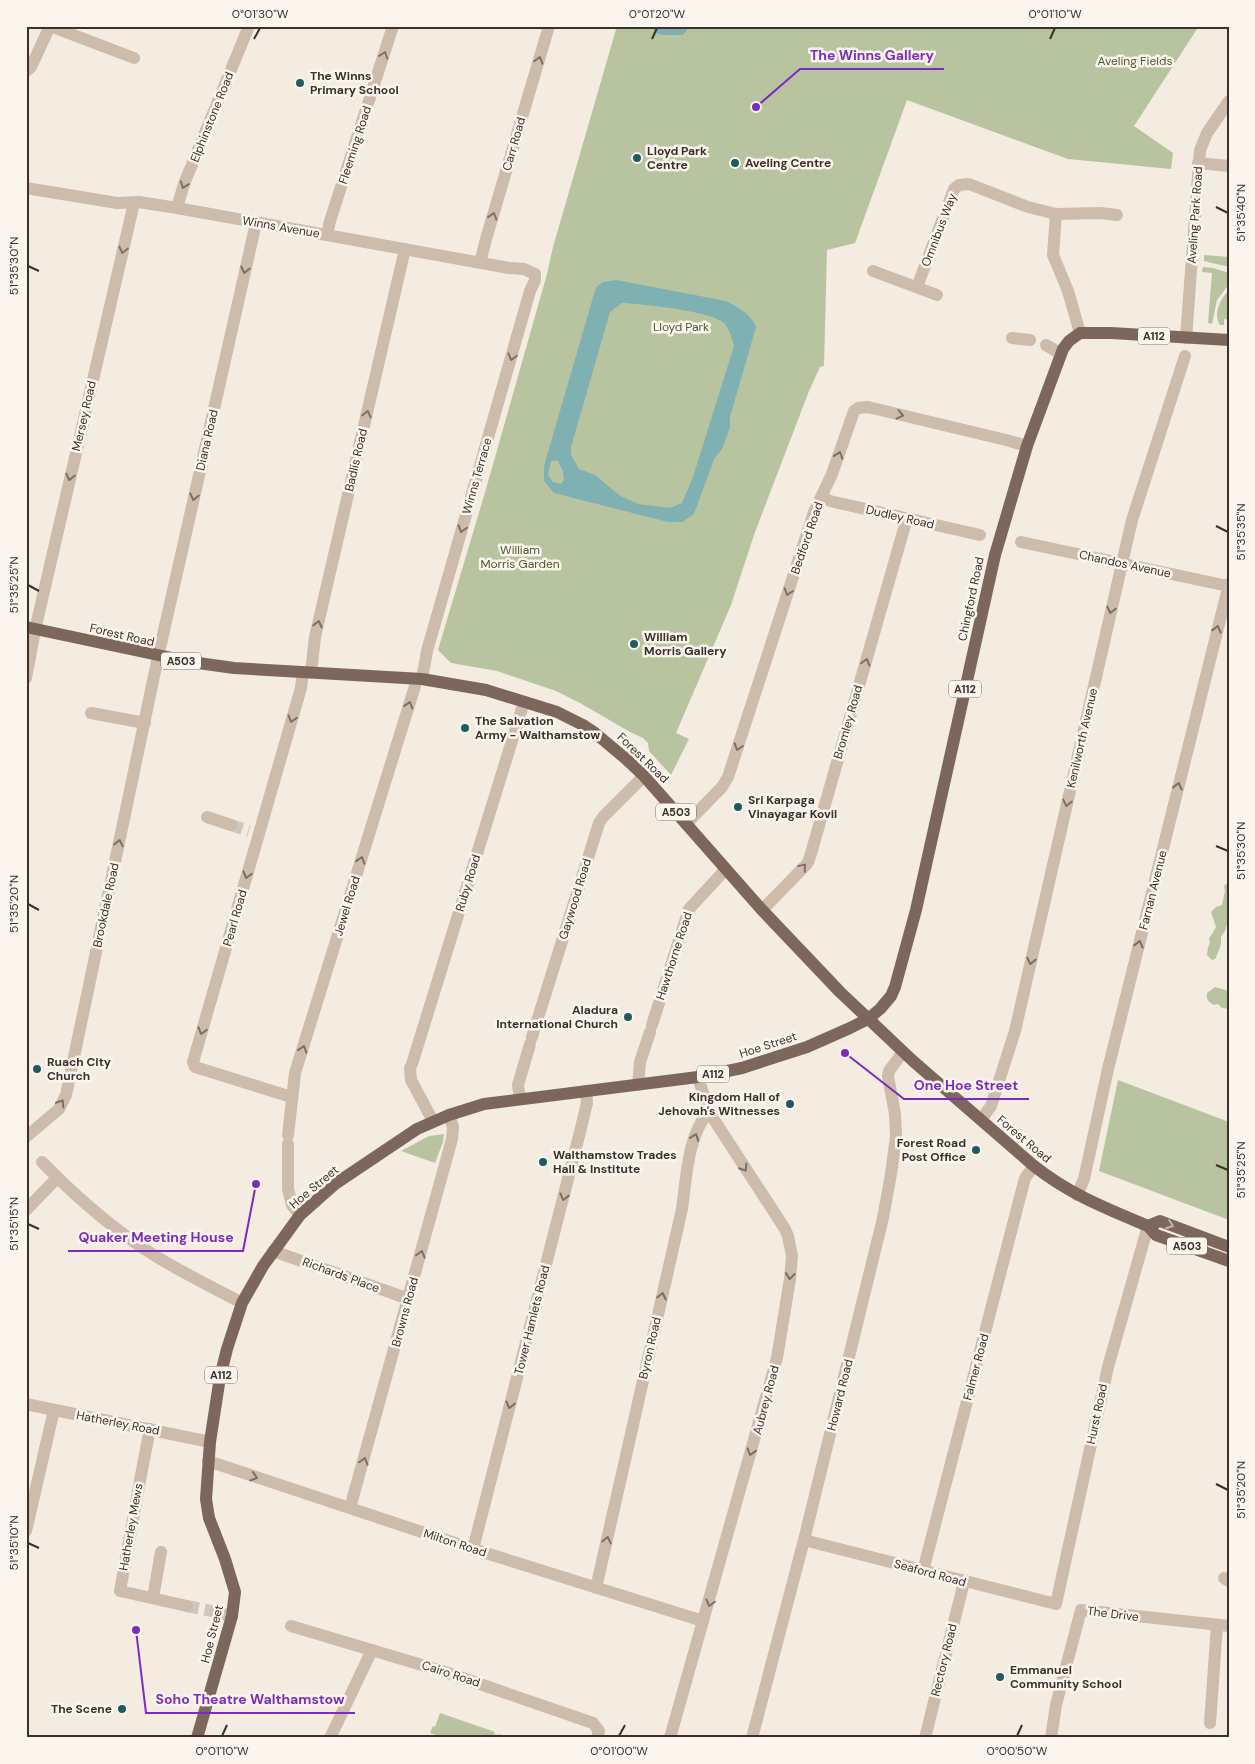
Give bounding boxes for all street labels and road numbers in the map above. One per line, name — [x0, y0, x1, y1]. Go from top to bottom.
street label: Elphinstone Road — [187, 70, 237, 164]
street label: Fleeming Road — [335, 104, 375, 186]
street label: Carr Road — [499, 115, 529, 173]
street label: Aveling Park Road — [1184, 166, 1206, 264]
street label: Omnibus Way — [918, 191, 960, 269]
street label: Winns Avenue — [241, 212, 321, 242]
road number: A112 — [1138, 328, 1170, 344]
street label: Mersey Road — [68, 379, 100, 453]
street label: Diana Road — [192, 408, 222, 472]
street label: Badlis Road — [341, 427, 371, 493]
street label: Winns Terrace — [458, 436, 496, 516]
street label: Bedford Road — [787, 500, 827, 576]
street label: Dudley Road — [864, 501, 936, 533]
street label: Chandos Avenue — [1078, 546, 1173, 582]
street label: Chingford Road — [954, 555, 988, 643]
street label: Forest Road — [88, 620, 156, 650]
road number: A503 — [161, 652, 201, 669]
road number: A112 — [949, 681, 981, 698]
street label: Bromley Road — [830, 683, 866, 761]
street label: Kenilworth Avenue — [1063, 686, 1101, 789]
street label: Forest Road — [614, 729, 672, 787]
road number: A503 — [656, 804, 696, 820]
street label: Farnan Avenue — [1135, 848, 1171, 931]
street label: Ruby Road — [452, 853, 484, 913]
street label: Gaywood Road — [555, 857, 595, 941]
street label: Brookdale Road — [89, 861, 123, 949]
street label: Jewel Road — [330, 874, 364, 938]
street label: Pearl Road — [219, 888, 251, 948]
street label: Hawthorne Road — [652, 910, 696, 1002]
street label: Hoe Street — [737, 1028, 799, 1062]
road number: A112 — [697, 1066, 729, 1082]
street label: Forest Road — [994, 1112, 1054, 1166]
street label: Hoe Street — [286, 1162, 342, 1212]
road number: A503 — [1167, 1238, 1207, 1254]
street label: Richards Place — [300, 1254, 382, 1296]
street label: Tower Hamlets Road — [511, 1264, 553, 1376]
street label: Browns Road — [388, 1275, 422, 1349]
street label: Byron Road — [635, 1315, 665, 1381]
street label: Falmer Road — [959, 1332, 993, 1402]
street label: Howard Road — [823, 1357, 857, 1433]
street label: Aubrey Road — [749, 1364, 783, 1436]
road number: A112 — [205, 1366, 237, 1384]
street label: Hurst Road — [1083, 1382, 1111, 1446]
street label: Hatherley Road — [75, 1407, 161, 1439]
street label: Hatherley Mews — [115, 1482, 147, 1572]
street label: Milton Road — [421, 1525, 489, 1561]
street label: Seaford Road — [892, 1556, 968, 1590]
street label: Hoe Street — [197, 1603, 227, 1665]
street label: The Drive — [1086, 1603, 1140, 1625]
street label: Rectory Road — [927, 1622, 961, 1698]
street label: Cairo Road — [420, 1657, 482, 1691]

